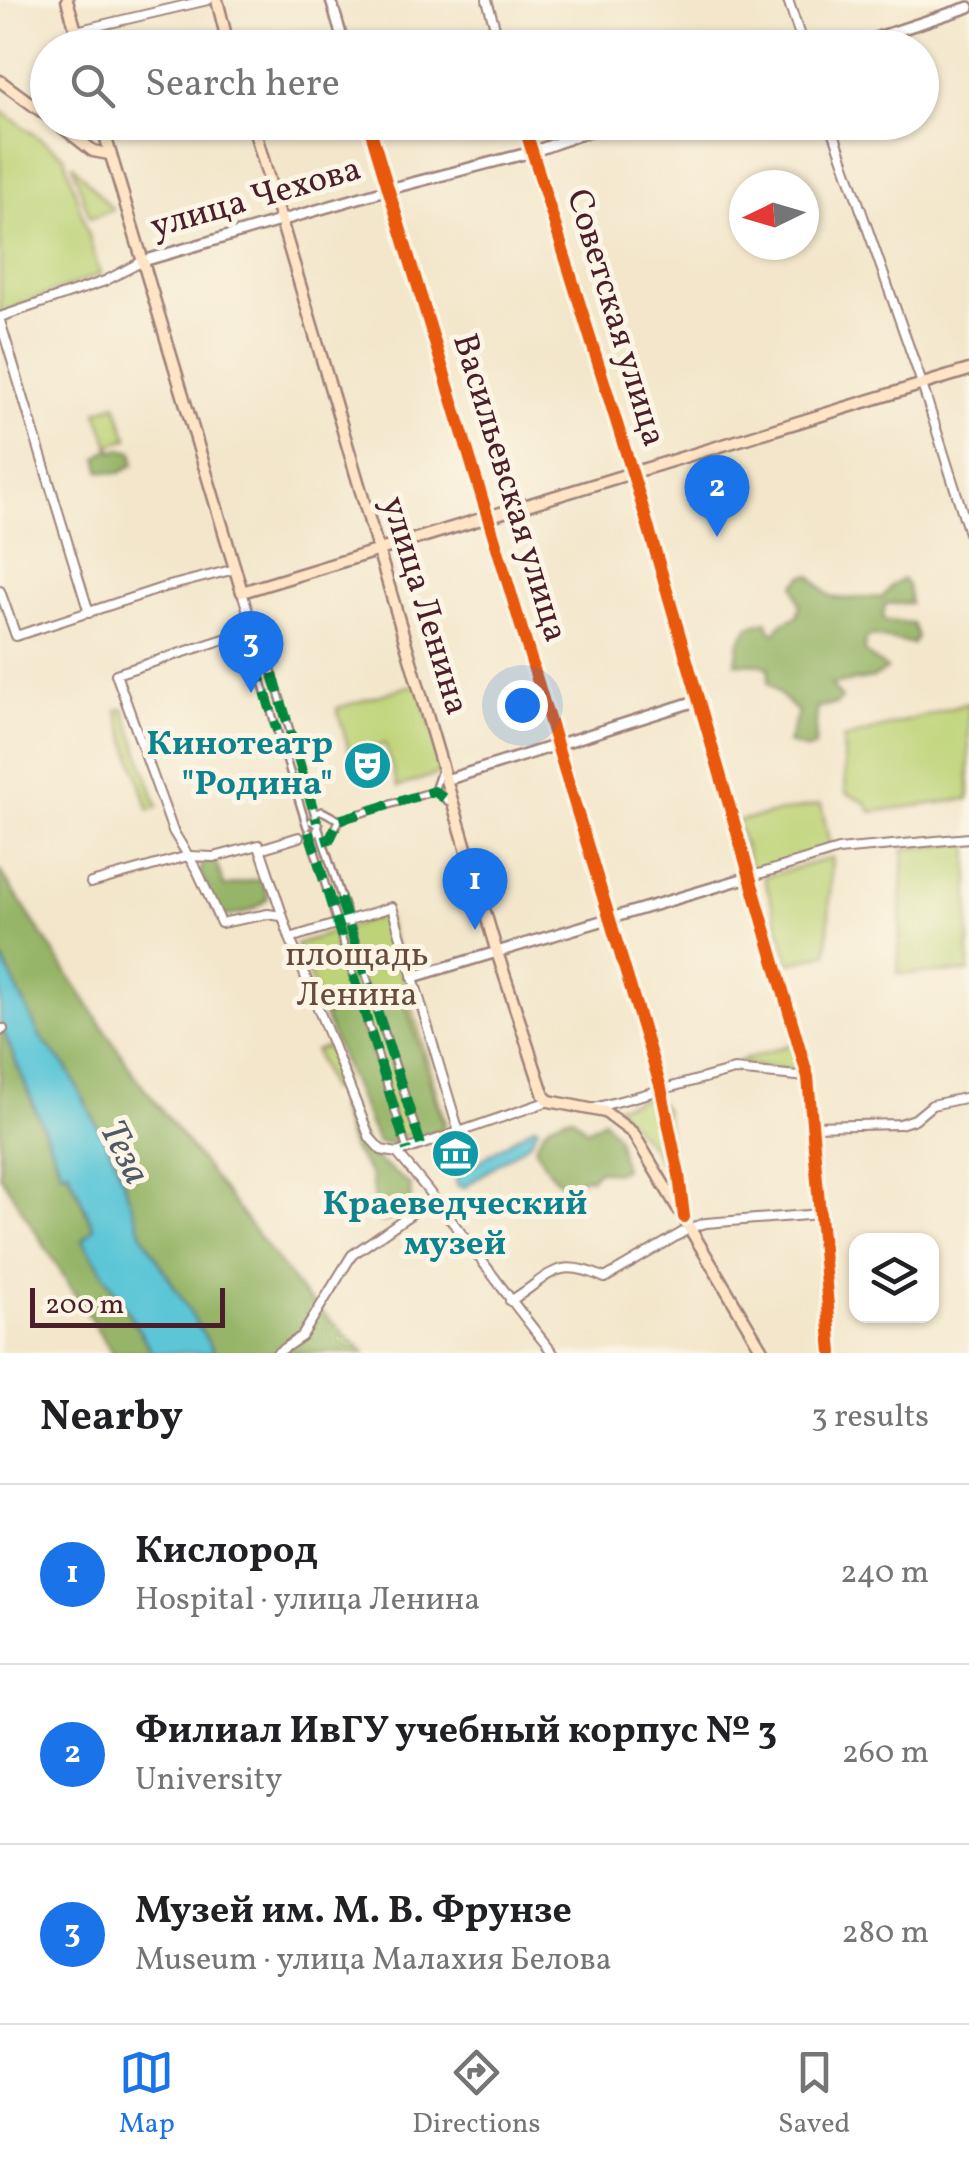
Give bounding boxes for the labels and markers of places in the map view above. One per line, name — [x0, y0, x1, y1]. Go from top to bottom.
pin: 2 — [684, 454, 750, 537]
pin: 3 — [218, 610, 284, 693]
place label: Кинотеатр "Родина" — [146, 721, 333, 809]
theatre icon: Кинотеатр "Родина" — [342, 739, 394, 791]
pin: 1 — [442, 848, 508, 930]
museum icon: Краеведческий музей — [429, 1127, 481, 1179]
place label: Краеведческий музей — [323, 1181, 587, 1269]

